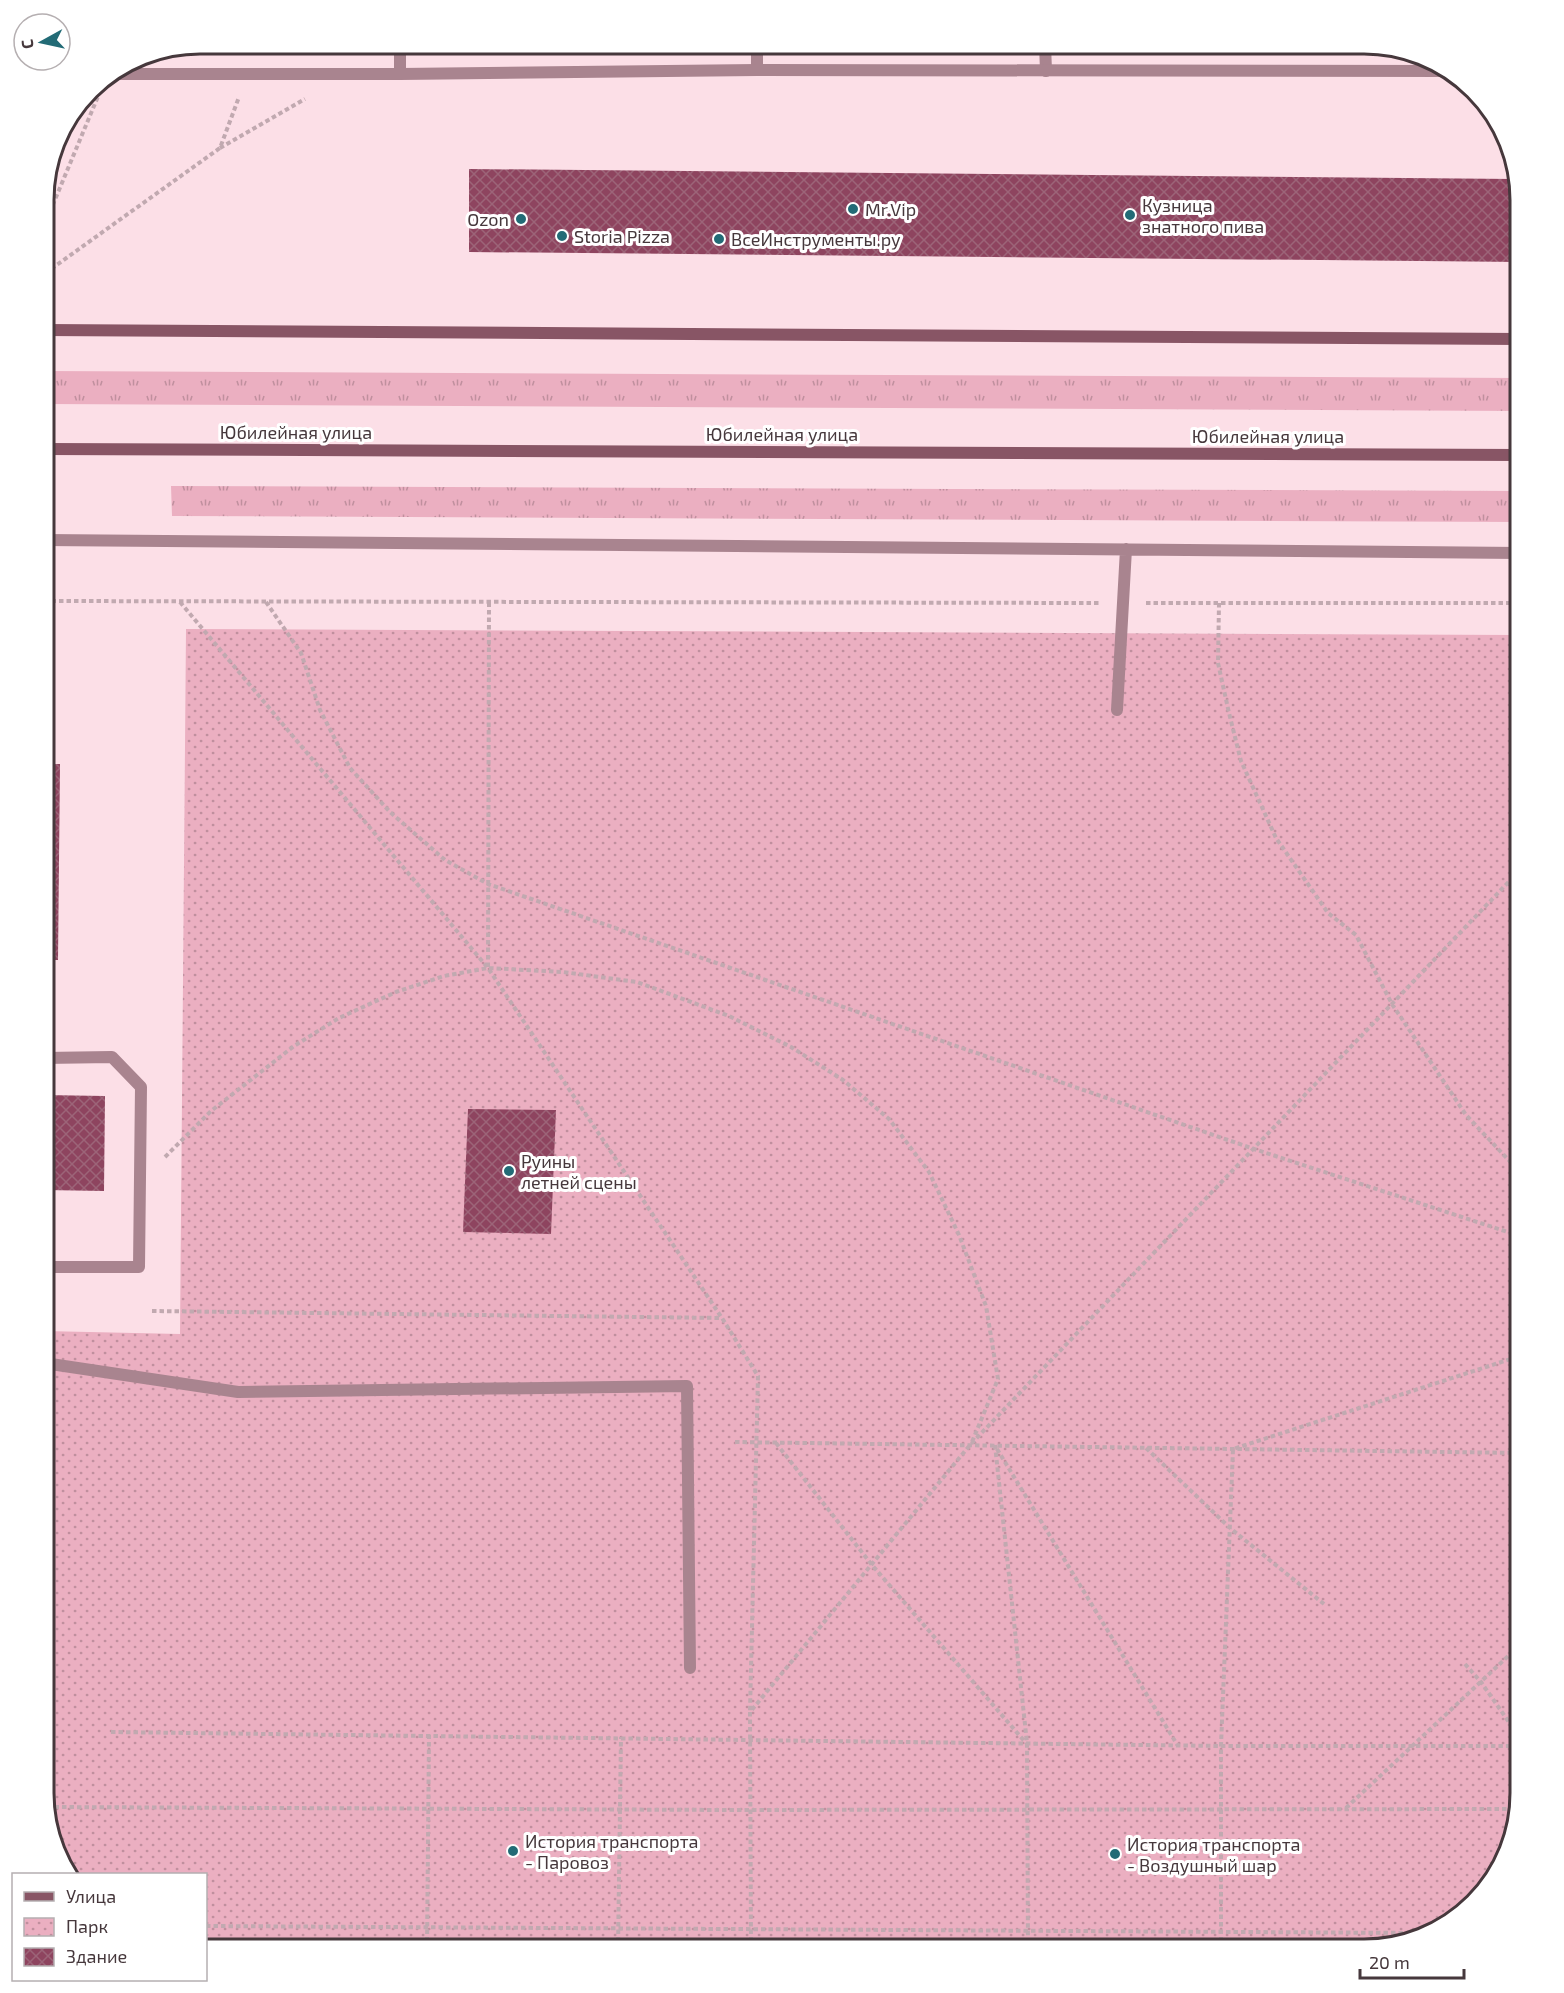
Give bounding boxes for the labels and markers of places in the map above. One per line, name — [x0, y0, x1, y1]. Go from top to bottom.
place label: Кузница знатного пива — [1142, 194, 1264, 237]
place label: Mr.Vip — [865, 198, 916, 220]
marker: Mr.Vip — [846, 202, 860, 216]
place label: Ozon — [467, 208, 509, 230]
marker: Кузница знатного пива — [1123, 208, 1137, 222]
marker: Ozon — [514, 212, 528, 226]
place label: Storia Pizza — [574, 225, 670, 247]
place label: ВсеИнструменты.ру — [731, 228, 901, 250]
marker: Storia Pizza — [555, 229, 569, 243]
marker: ВсеИнструменты.ру — [712, 232, 726, 246]
place label: Руины летней сцены — [521, 1150, 637, 1193]
marker: Руины летней сцены — [502, 1164, 516, 1178]
place label: История транспорта - Паровоз — [525, 1830, 699, 1873]
place label: История транспорта - Воздушный шар — [1127, 1833, 1301, 1876]
marker: История транспорта - Паровоз — [506, 1844, 520, 1858]
marker: История транспорта - Воздушный шар — [1108, 1847, 1122, 1861]

